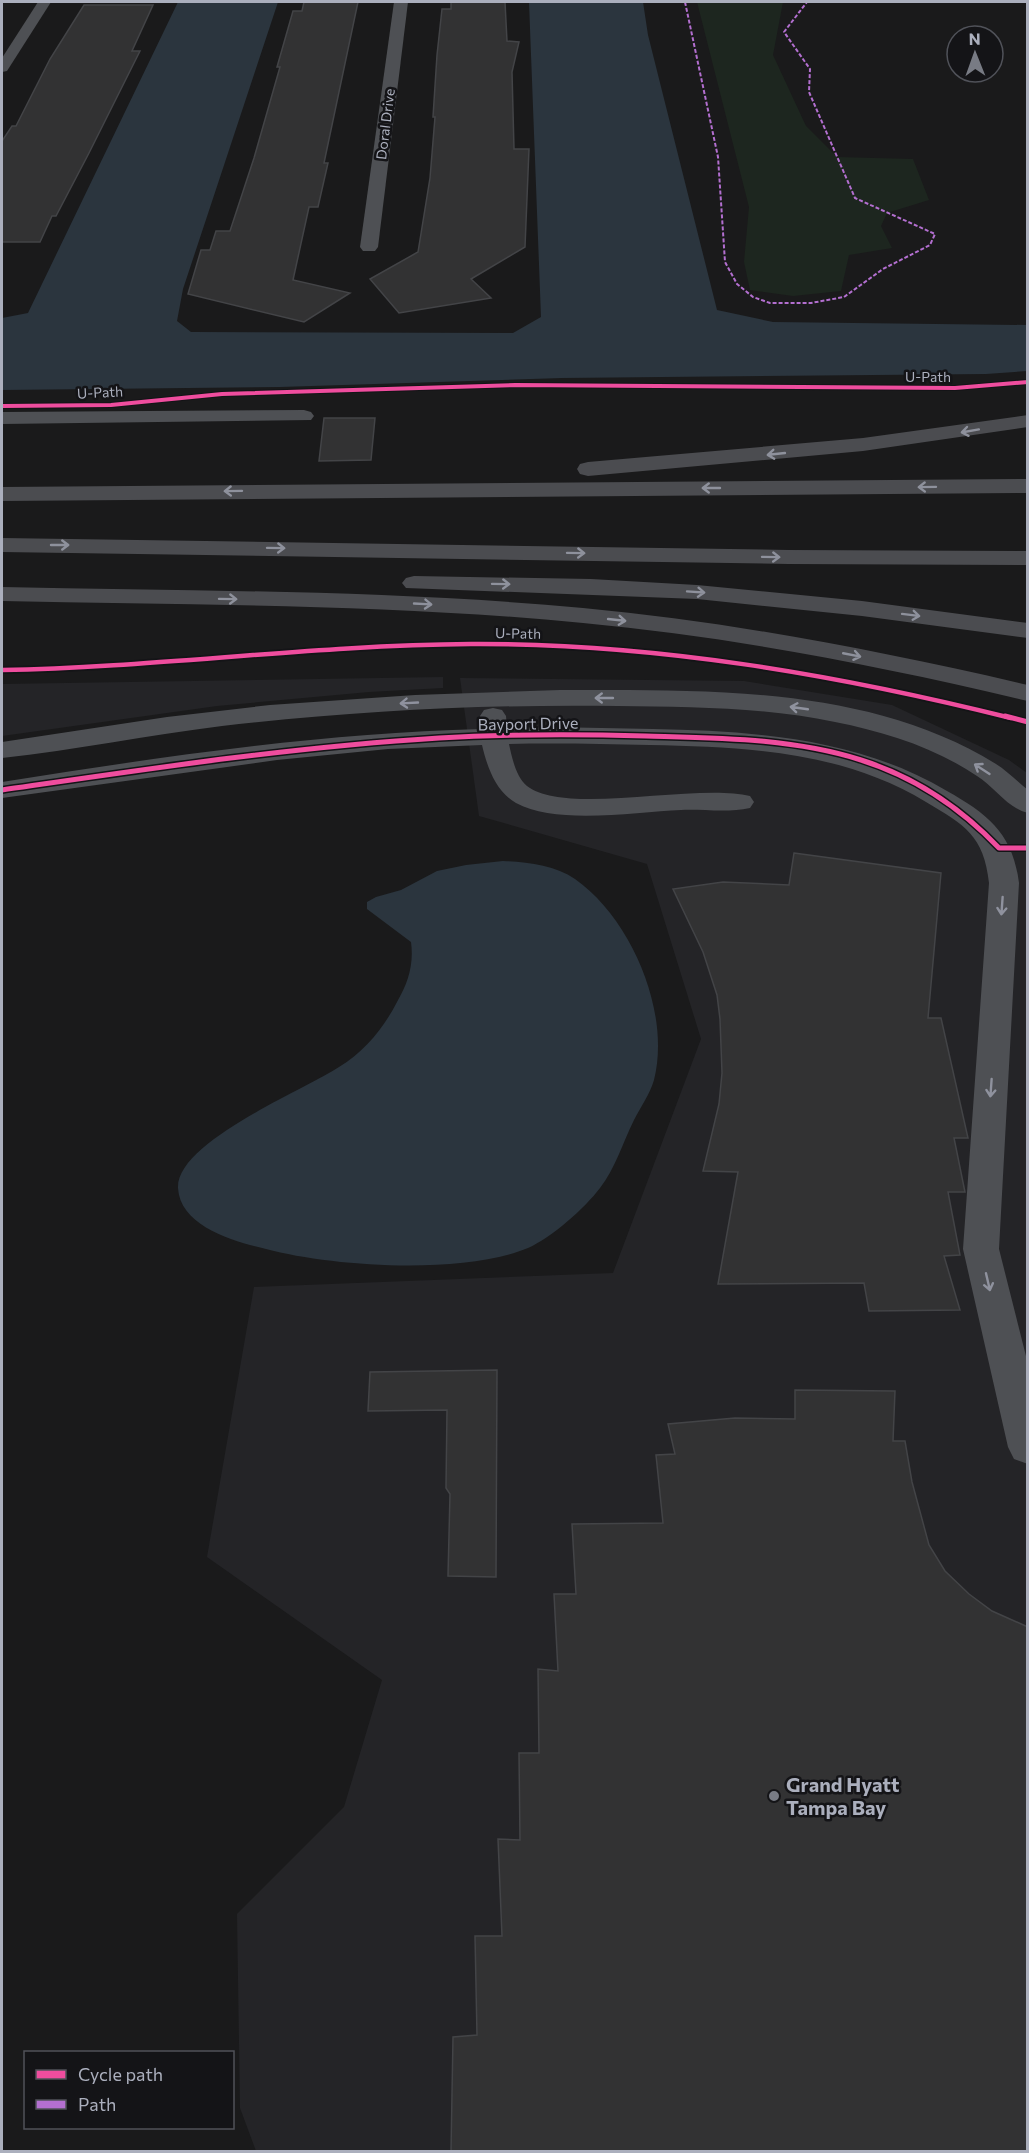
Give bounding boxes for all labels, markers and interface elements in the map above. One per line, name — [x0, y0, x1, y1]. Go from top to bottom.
north arrow — [945, 24, 1005, 84]
text: N — [969, 29, 981, 48]
street label: Doral Drive — [372, 87, 398, 161]
street label: U-Path — [905, 368, 951, 385]
street label: U-Path — [77, 382, 123, 402]
one-way arrow — [961, 426, 980, 437]
one-way arrow — [767, 449, 787, 460]
one-way arrow — [918, 481, 938, 492]
one-way arrow — [702, 482, 722, 494]
one-way arrow — [224, 485, 244, 497]
one-way arrow — [49, 539, 69, 551]
one-way arrow — [265, 542, 285, 553]
one-way arrow — [565, 547, 585, 559]
one-way arrow — [760, 551, 780, 563]
one-way arrow — [490, 578, 510, 590]
one-way arrow — [685, 587, 705, 598]
one-way arrow — [217, 593, 237, 605]
one-way arrow — [412, 599, 432, 610]
one-way arrow — [900, 610, 920, 621]
one-way arrow — [607, 615, 627, 626]
street label: U-Path — [495, 624, 541, 642]
one-way arrow — [841, 649, 861, 660]
one-way arrow — [594, 692, 614, 704]
one-way arrow — [400, 697, 420, 708]
one-way arrow — [789, 702, 809, 713]
street label: Bayport Drive — [478, 713, 578, 733]
one-way arrow — [974, 762, 991, 774]
one-way arrow — [997, 895, 1008, 915]
one-way arrow — [985, 1078, 996, 1098]
one-way arrow — [983, 1272, 995, 1291]
place label: Grand Hyatt Tampa Bay — [786, 1772, 899, 1819]
marker: Grand Hyatt Tampa Bay — [767, 1789, 781, 1803]
legend — [24, 2051, 234, 2129]
text: Cycle path — [78, 2063, 163, 2085]
text: Path — [78, 2093, 116, 2115]

